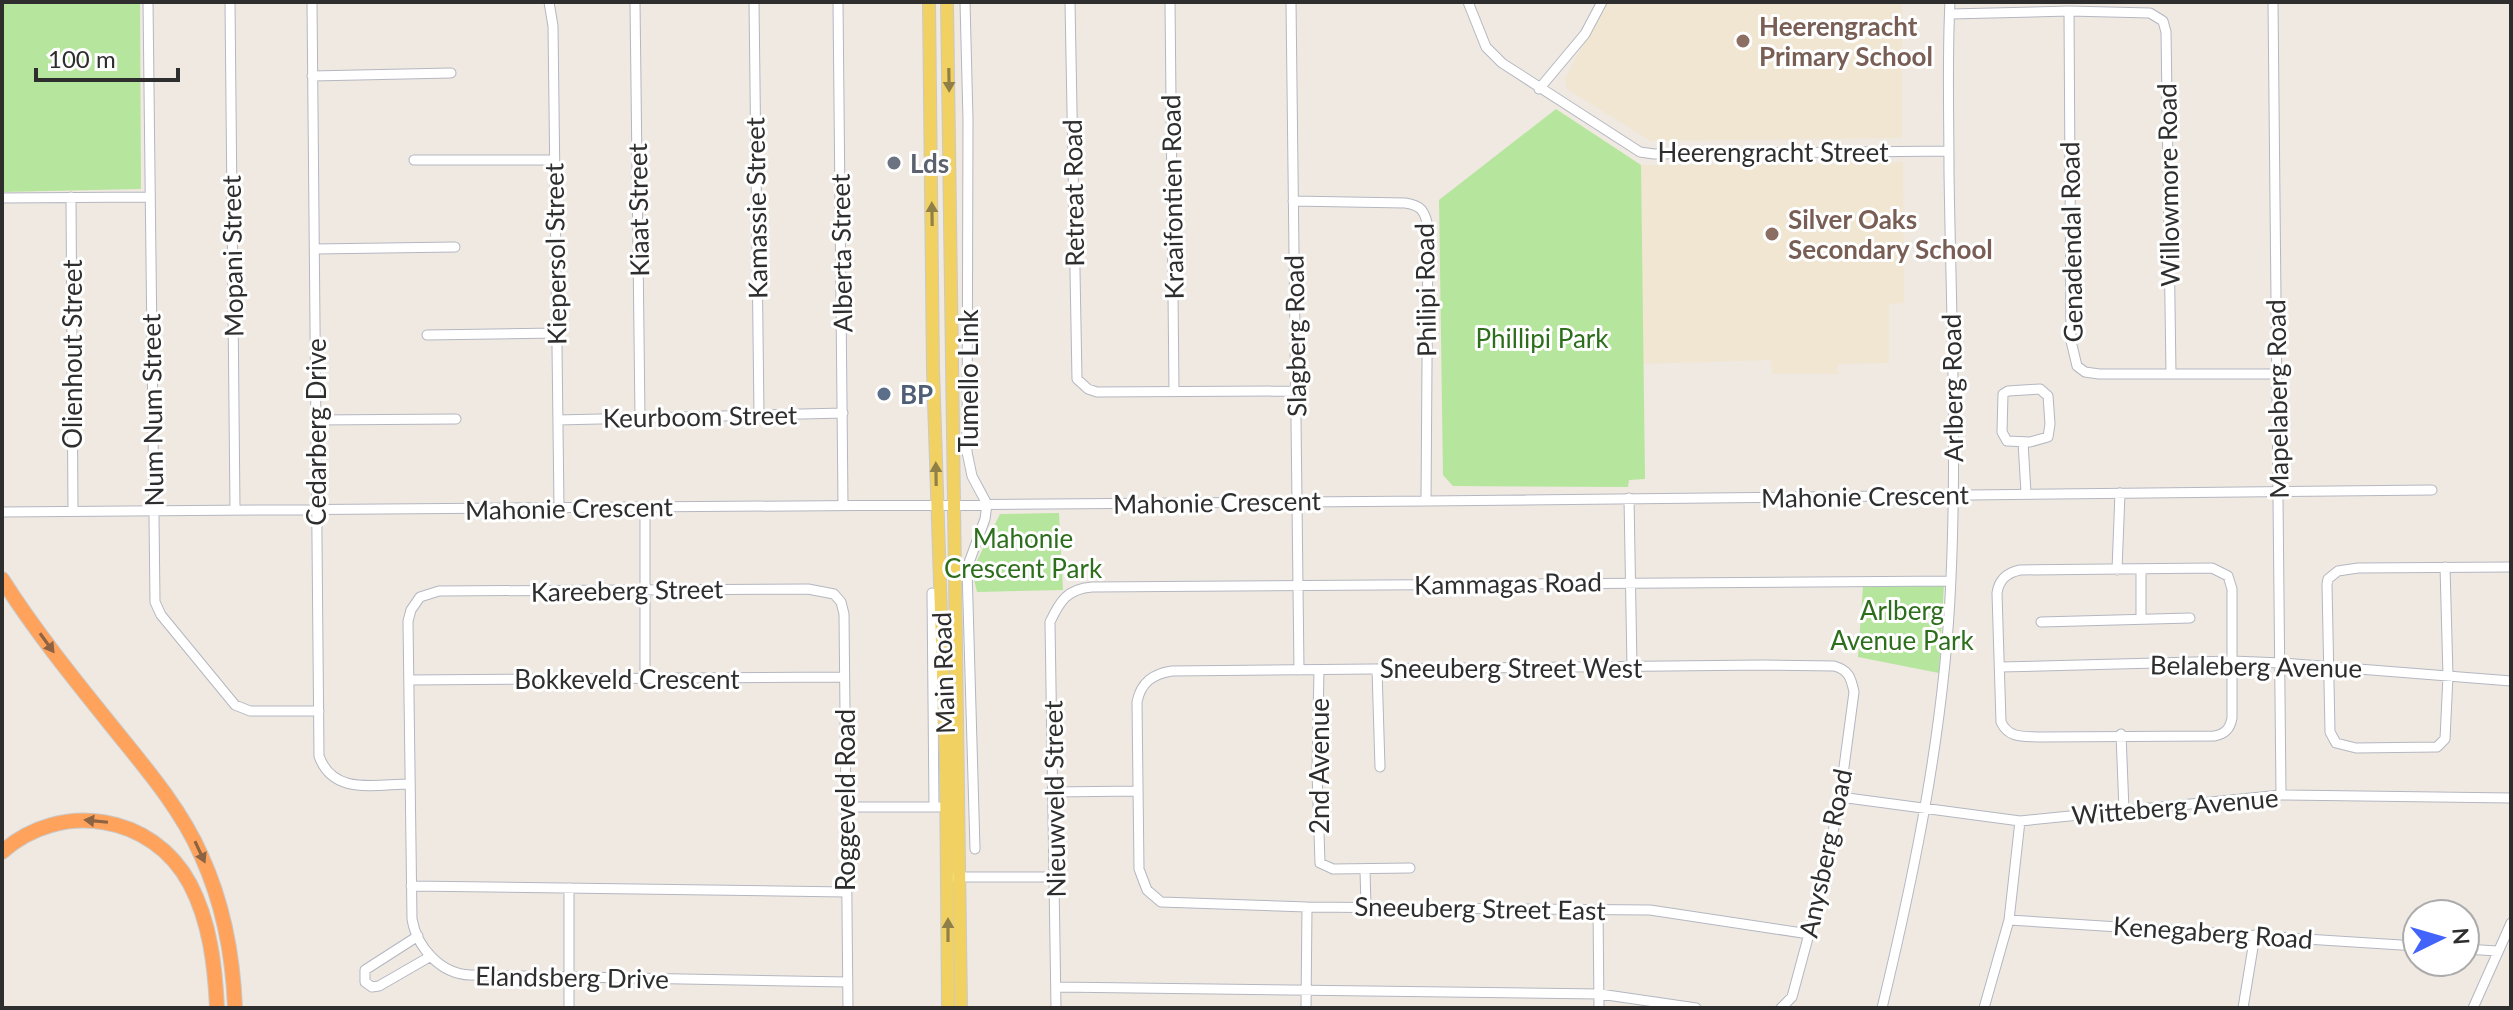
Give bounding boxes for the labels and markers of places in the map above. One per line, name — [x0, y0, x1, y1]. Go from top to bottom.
place label: Heerengracht Primary School — [1759, 10, 1933, 72]
marker: Heerengracht Primary School — [1734, 32, 1752, 50]
place label: Lds — [910, 147, 949, 179]
marker: Lds — [885, 154, 903, 172]
place label: Silver Oaks Secondary School — [1788, 203, 1993, 265]
marker: Silver Oaks Secondary School — [1763, 225, 1781, 243]
place label: BP — [900, 378, 933, 410]
marker: BP — [875, 385, 893, 403]

